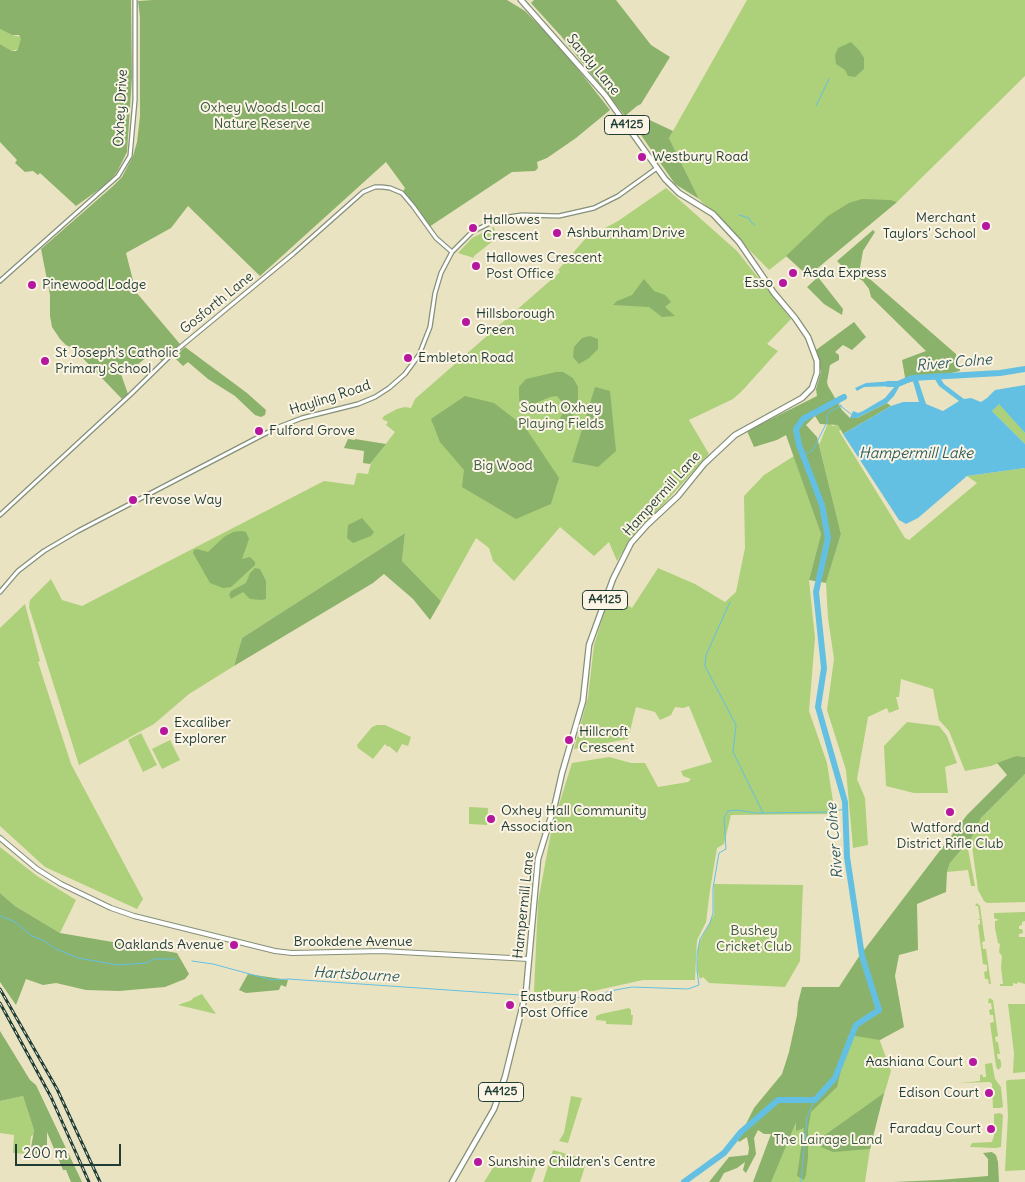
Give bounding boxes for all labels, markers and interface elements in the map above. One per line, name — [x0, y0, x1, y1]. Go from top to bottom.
street label: Sandy Lane — [563, 31, 623, 99]
street label: Oxhey Drive — [111, 69, 131, 147]
park label: Oxhey Woods Local Nature Reserve — [200, 100, 324, 132]
road number: A4125 — [604, 116, 650, 134]
place label: Westbury Road — [652, 149, 749, 165]
marker: Westbury Road — [636, 151, 648, 163]
place label: Merchant Taylors' School — [883, 210, 976, 242]
place label: Hallowes Crescent — [483, 212, 540, 244]
marker: Merchant Taylors' School — [980, 220, 992, 232]
marker: Hallowes Crescent — [467, 222, 479, 234]
place label: Ashburnham Drive — [567, 225, 685, 241]
marker: Ashburnham Drive — [551, 227, 563, 239]
place label: Hallowes Crescent Post Office — [486, 250, 602, 282]
marker: Hallowes Crescent Post Office — [470, 260, 482, 272]
place label: Asda Express — [803, 265, 886, 281]
marker: Asda Express — [787, 267, 799, 279]
street label: Gosforth Lane — [177, 268, 257, 338]
place label: Esso — [744, 275, 773, 291]
place label: Pinewood Lodge — [42, 277, 146, 293]
marker: Esso — [777, 277, 789, 289]
marker: Pinewood Lodge — [26, 279, 38, 291]
place label: Hillsborough Green — [476, 306, 555, 338]
marker: Hillsborough Green — [460, 316, 472, 328]
place label: St Joseph's Catholic Primary School — [55, 345, 179, 378]
place label: Embleton Road — [418, 350, 514, 366]
water label: River Colne — [915, 351, 993, 375]
marker: Embleton Road — [402, 352, 414, 364]
marker: St Joseph's Catholic Primary School — [39, 355, 51, 367]
street label: Hayling Road — [287, 377, 373, 419]
park label: South Oxhey Playing Fields — [518, 400, 604, 432]
place label: Fulford Grove — [269, 423, 355, 439]
marker: Fulford Grove — [253, 425, 265, 437]
water label: Hampermill Lake — [859, 445, 973, 463]
street label: Hampermill Lane — [620, 448, 704, 540]
park label: Big Wood — [473, 458, 533, 474]
place label: Trevose Way — [143, 492, 222, 508]
marker: Trevose Way — [127, 494, 139, 506]
road number: A4125 — [582, 590, 628, 610]
place label: Excaliber Explorer — [174, 715, 231, 748]
place label: Hillcroft Crescent — [579, 724, 634, 756]
marker: Excaliber Explorer — [158, 725, 170, 737]
marker: Hillcroft Crescent — [563, 734, 575, 746]
water label: River Colne — [823, 802, 847, 880]
place label: Oxhey Hall Community Association — [501, 803, 647, 836]
marker: Watford and District Rifle Club — [944, 806, 956, 818]
marker: Oxhey Hall Community Association — [485, 813, 497, 825]
place label: Watford and District Rifle Club — [896, 820, 1004, 852]
street label: Hampermill Lane — [510, 851, 538, 959]
park label: Bushey Cricket Club — [716, 923, 792, 956]
street label: Brookdene Avenue — [293, 934, 413, 950]
place label: Oaklands Avenue — [114, 937, 224, 953]
marker: Oaklands Avenue — [228, 939, 240, 951]
water label: Hartsbourne — [313, 964, 399, 986]
place label: Eastbury Road Post Office — [520, 989, 613, 1022]
marker: Eastbury Road Post Office — [504, 999, 516, 1011]
place label: Aashiana Court — [865, 1054, 963, 1070]
marker: Aashiana Court — [967, 1056, 979, 1068]
road number: A4125 — [478, 1082, 524, 1102]
place label: Edison Court — [898, 1085, 979, 1101]
marker: Edison Court — [983, 1087, 995, 1099]
place label: Faraday Court — [889, 1121, 981, 1137]
marker: Faraday Court — [985, 1123, 997, 1135]
park label: The Lairage Land — [774, 1132, 882, 1148]
scale bar — [18, 1134, 124, 1166]
text: 200 m — [23, 1143, 68, 1162]
place label: Sunshine Children's Centre — [488, 1154, 655, 1170]
marker: Sunshine Children's Centre — [472, 1156, 484, 1168]

